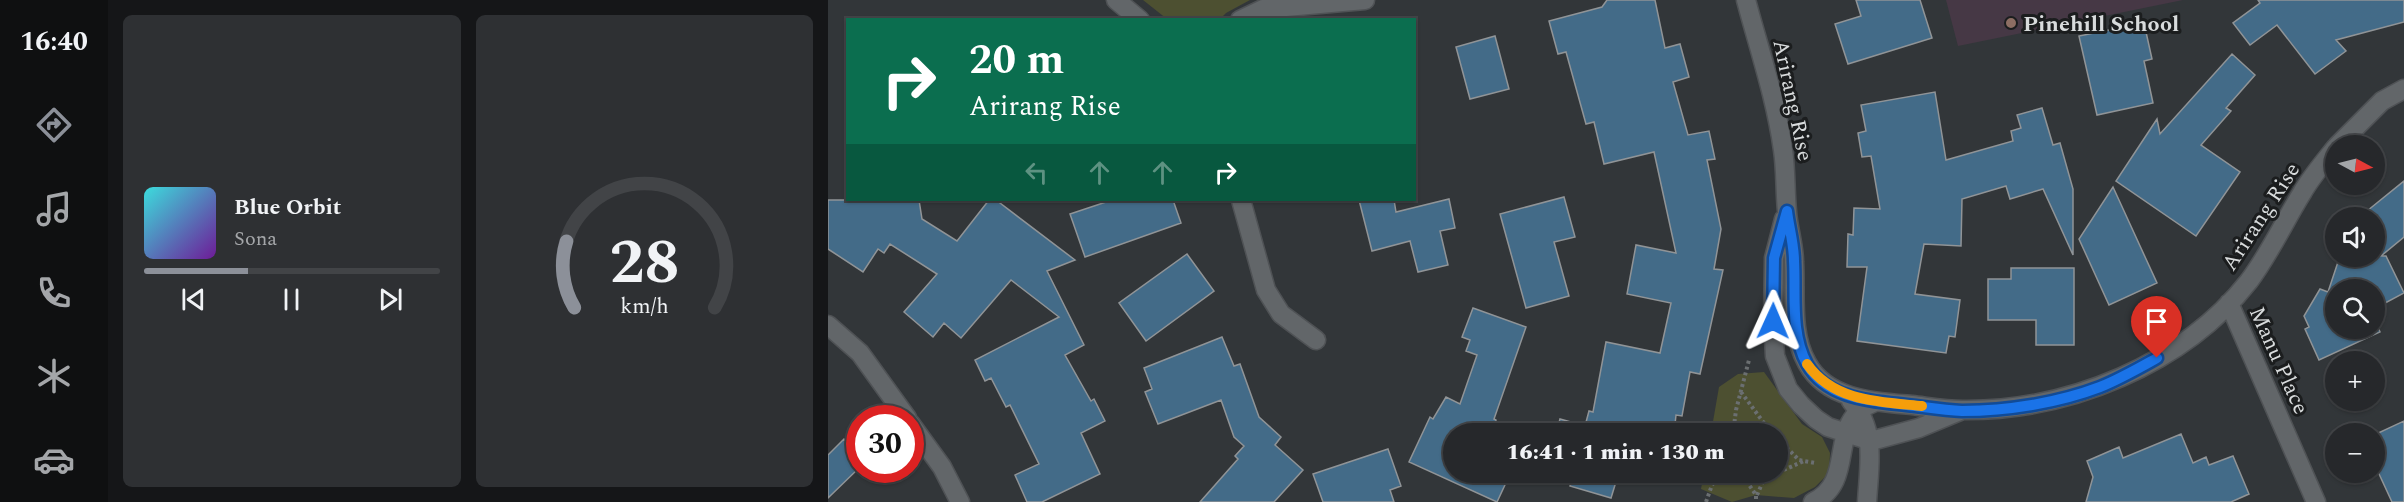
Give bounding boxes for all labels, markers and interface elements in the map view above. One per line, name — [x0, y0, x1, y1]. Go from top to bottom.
place label: Pinehill School — [2023, 8, 2179, 41]
marker: Pinehill School — [2004, 16, 2018, 30]
text: 16:40 — [20, 21, 88, 63]
text: 20 m — [969, 29, 1064, 92]
street label: Arirang Rise — [1764, 36, 1822, 164]
icon: right — [870, 42, 948, 120]
text: Arirang Rise — [969, 86, 1121, 128]
icon: directions — [33, 104, 75, 146]
north arrow — [2325, 135, 2385, 195]
map controls — [2325, 135, 2385, 483]
icon: left — [1020, 156, 1053, 189]
icon: ahead — [1083, 156, 1116, 189]
icon: ahead — [1146, 156, 1179, 189]
icon: right — [1209, 156, 1242, 189]
street label: Arirang Rise — [2214, 156, 2309, 278]
icon: music — [33, 188, 75, 230]
text: Blue Orbit — [234, 191, 341, 224]
button: sound — [2325, 207, 2385, 267]
text: 28 — [609, 216, 679, 311]
text: Sona — [234, 224, 277, 254]
icon: phone — [33, 272, 75, 314]
button: search — [2325, 279, 2385, 339]
icon: previous — [177, 283, 210, 316]
icon: pause — [275, 283, 308, 316]
icon: next — [374, 283, 407, 316]
position arrow — [1741, 289, 1805, 353]
text: km/h — [620, 290, 668, 323]
pin — [2131, 296, 2182, 358]
street label: Manu Place — [2240, 301, 2317, 420]
icon: arrive — [2140, 305, 2173, 338]
button: + — [2325, 351, 2385, 411]
icon: climate — [33, 355, 75, 397]
speed limit sign: 30 — [846, 405, 924, 483]
button: − — [2325, 423, 2385, 483]
text: 16:41 · 1 min · 130 m — [1506, 436, 1725, 469]
icon: car — [33, 439, 75, 481]

